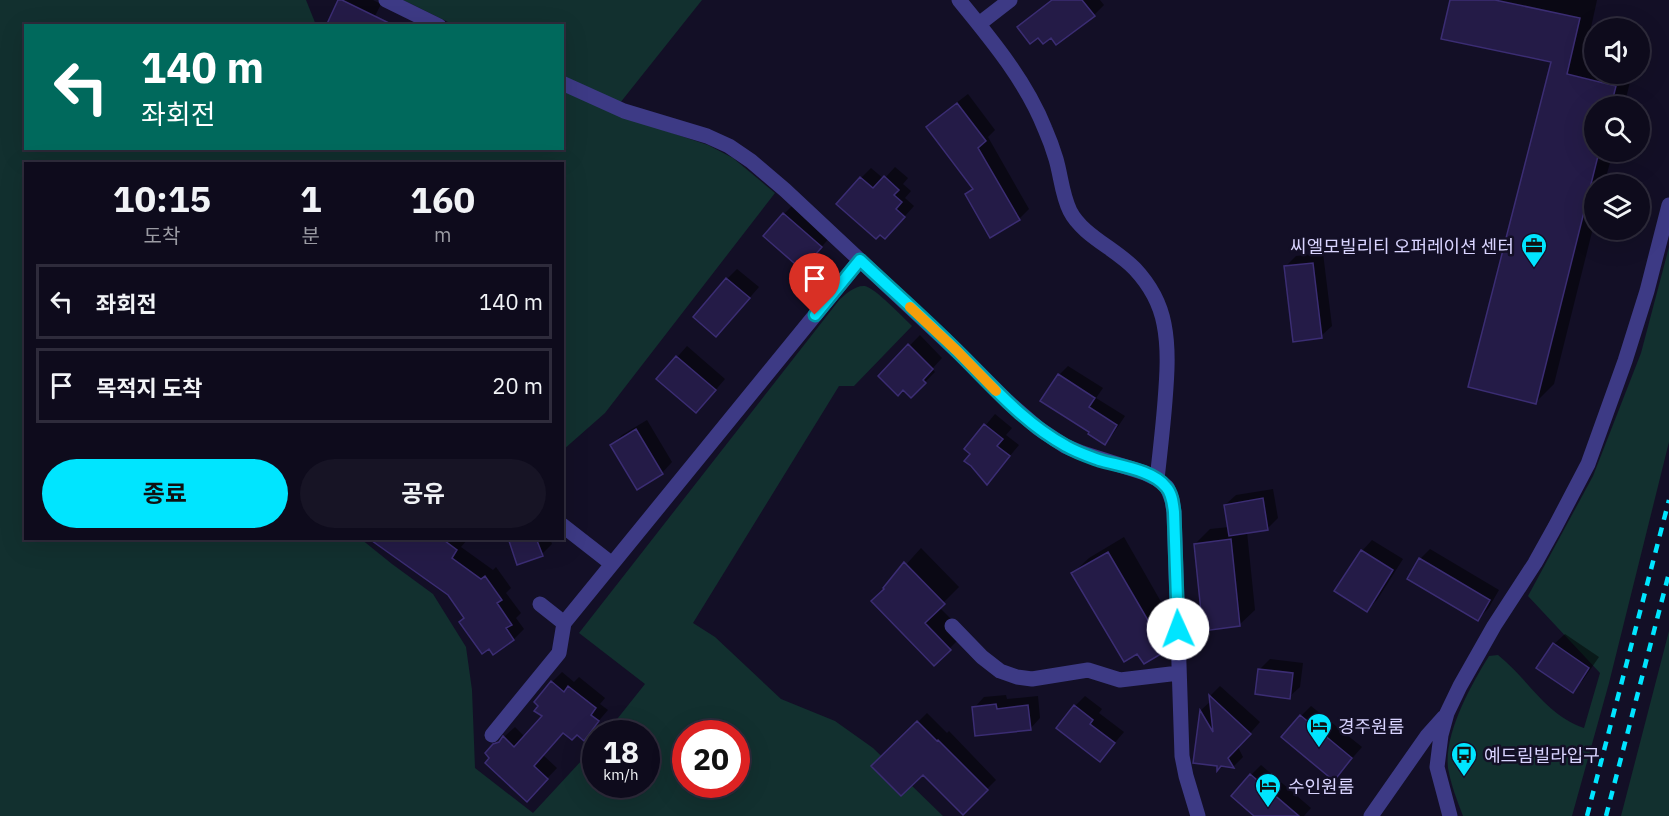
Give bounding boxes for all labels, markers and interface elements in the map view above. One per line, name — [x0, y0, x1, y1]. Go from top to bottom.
map controls — [1584, 18, 1650, 240]
button: sound — [1584, 18, 1650, 84]
text: 140 m — [141, 40, 264, 95]
icon: left — [42, 48, 120, 126]
text: 좌회전 — [141, 96, 216, 131]
button: search — [1584, 96, 1650, 162]
button: layers — [1584, 174, 1650, 240]
text: 10:15 — [113, 175, 211, 222]
text: 1 — [300, 175, 322, 222]
text: 160 — [410, 176, 475, 223]
text: m — [434, 221, 451, 248]
text: 도착 — [144, 222, 180, 249]
text: 분 — [302, 222, 320, 249]
office icon: 씨엘모빌리티 오퍼레이션 센터 — [1519, 231, 1549, 269]
place label: 씨엘모빌리티 오퍼레이션 센터 — [1290, 235, 1514, 258]
pin — [789, 253, 840, 315]
icon: arrive — [798, 262, 831, 295]
icon: left — [45, 285, 78, 318]
text: 140 m — [479, 287, 543, 316]
text: 좌회전 — [96, 289, 157, 318]
icon: arrive — [45, 369, 78, 402]
text: 20 m — [492, 371, 543, 400]
text: 목적지 도착 — [96, 373, 202, 402]
button: 종료 — [42, 459, 288, 528]
button: 공유 — [300, 459, 546, 528]
position arrow — [1146, 597, 1210, 661]
hotel icon: 경주원룸 — [1304, 711, 1334, 749]
place label: 경주원룸 — [1338, 715, 1404, 738]
speed limit sign: 20 — [672, 720, 750, 798]
text: 18 — [603, 732, 639, 771]
bus stop icon: 예드림빌라입구 — [1449, 740, 1479, 778]
place label: 예드림빌라입구 — [1484, 744, 1600, 767]
text: km/h — [603, 765, 639, 784]
hotel icon: 수인원룸 — [1253, 771, 1283, 809]
place label: 수인원룸 — [1288, 775, 1354, 798]

